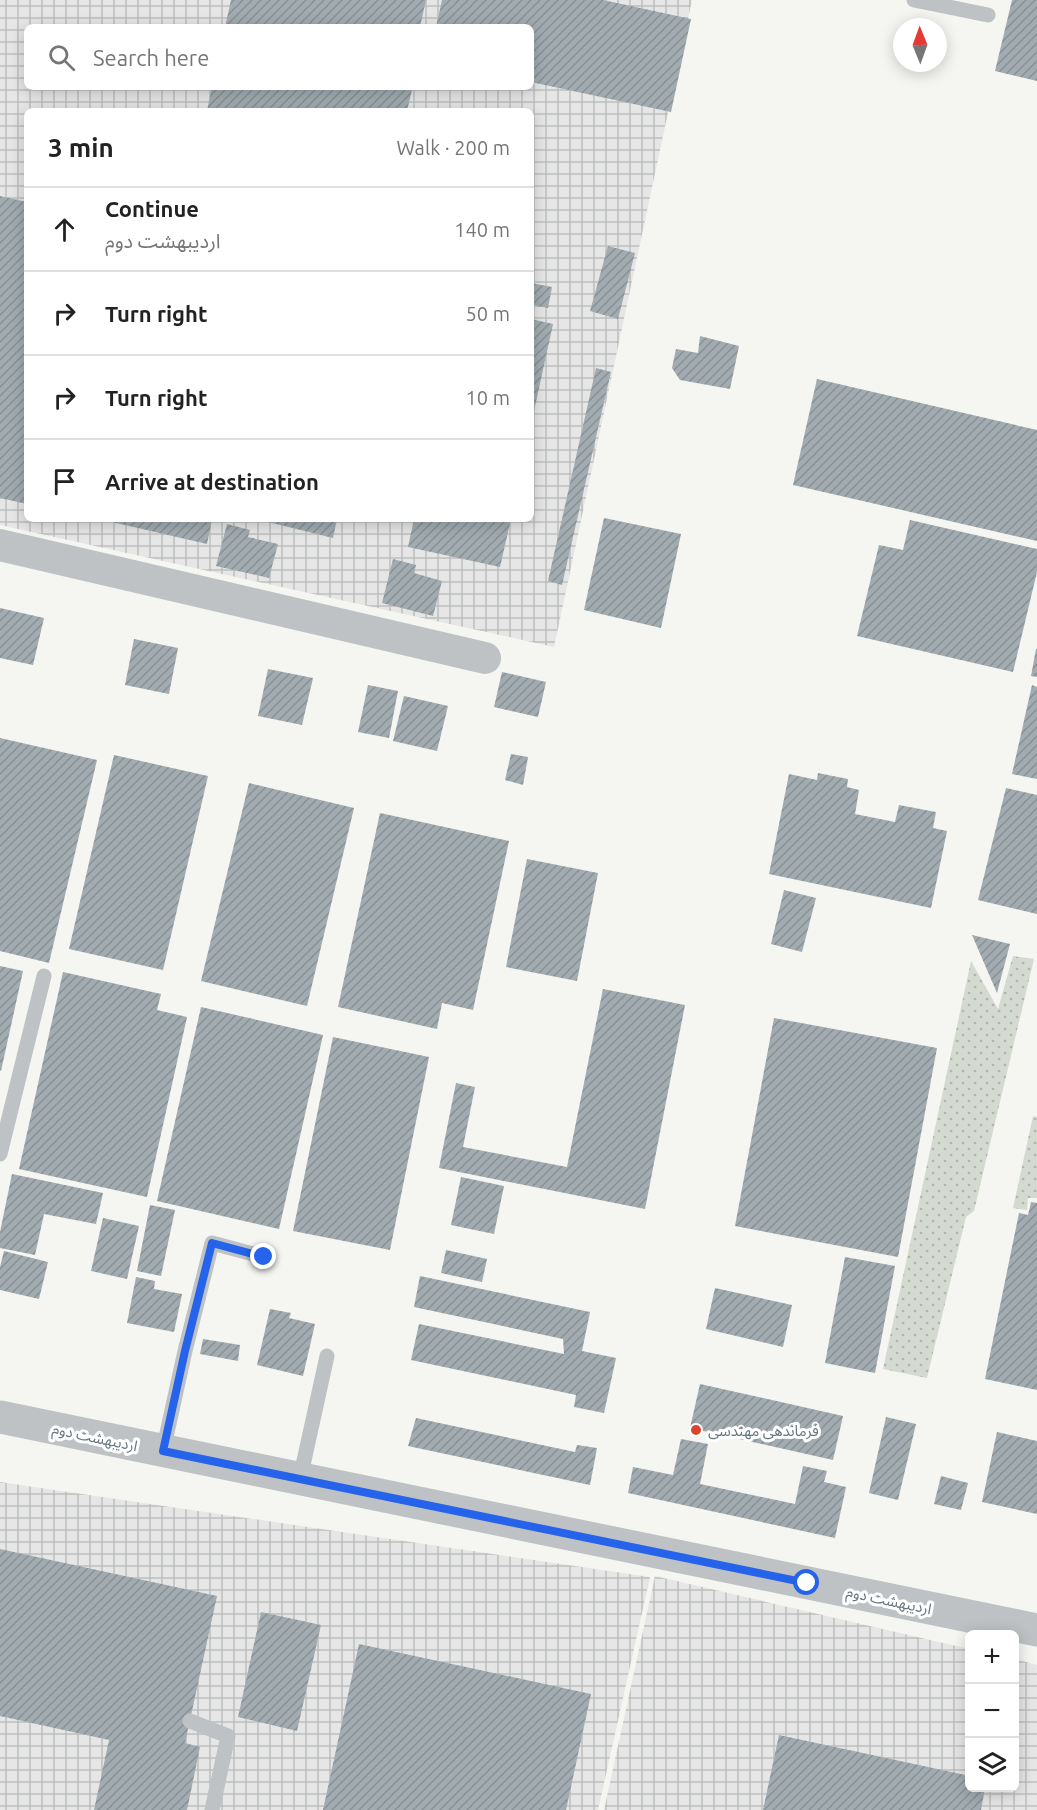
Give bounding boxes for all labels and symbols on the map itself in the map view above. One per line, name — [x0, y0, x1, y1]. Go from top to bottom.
north arrow — [893, 18, 947, 72]
route end — [250, 1243, 276, 1269]
street label: اردیبهشت دوم — [50, 1420, 139, 1457]
place label: فرماندهی مهندسی — [708, 1422, 819, 1440]
marker: فرماندهی مهندسی — [689, 1423, 703, 1437]
route start — [793, 1569, 819, 1595]
street label: اردیبهشت دوم — [844, 1583, 933, 1620]

